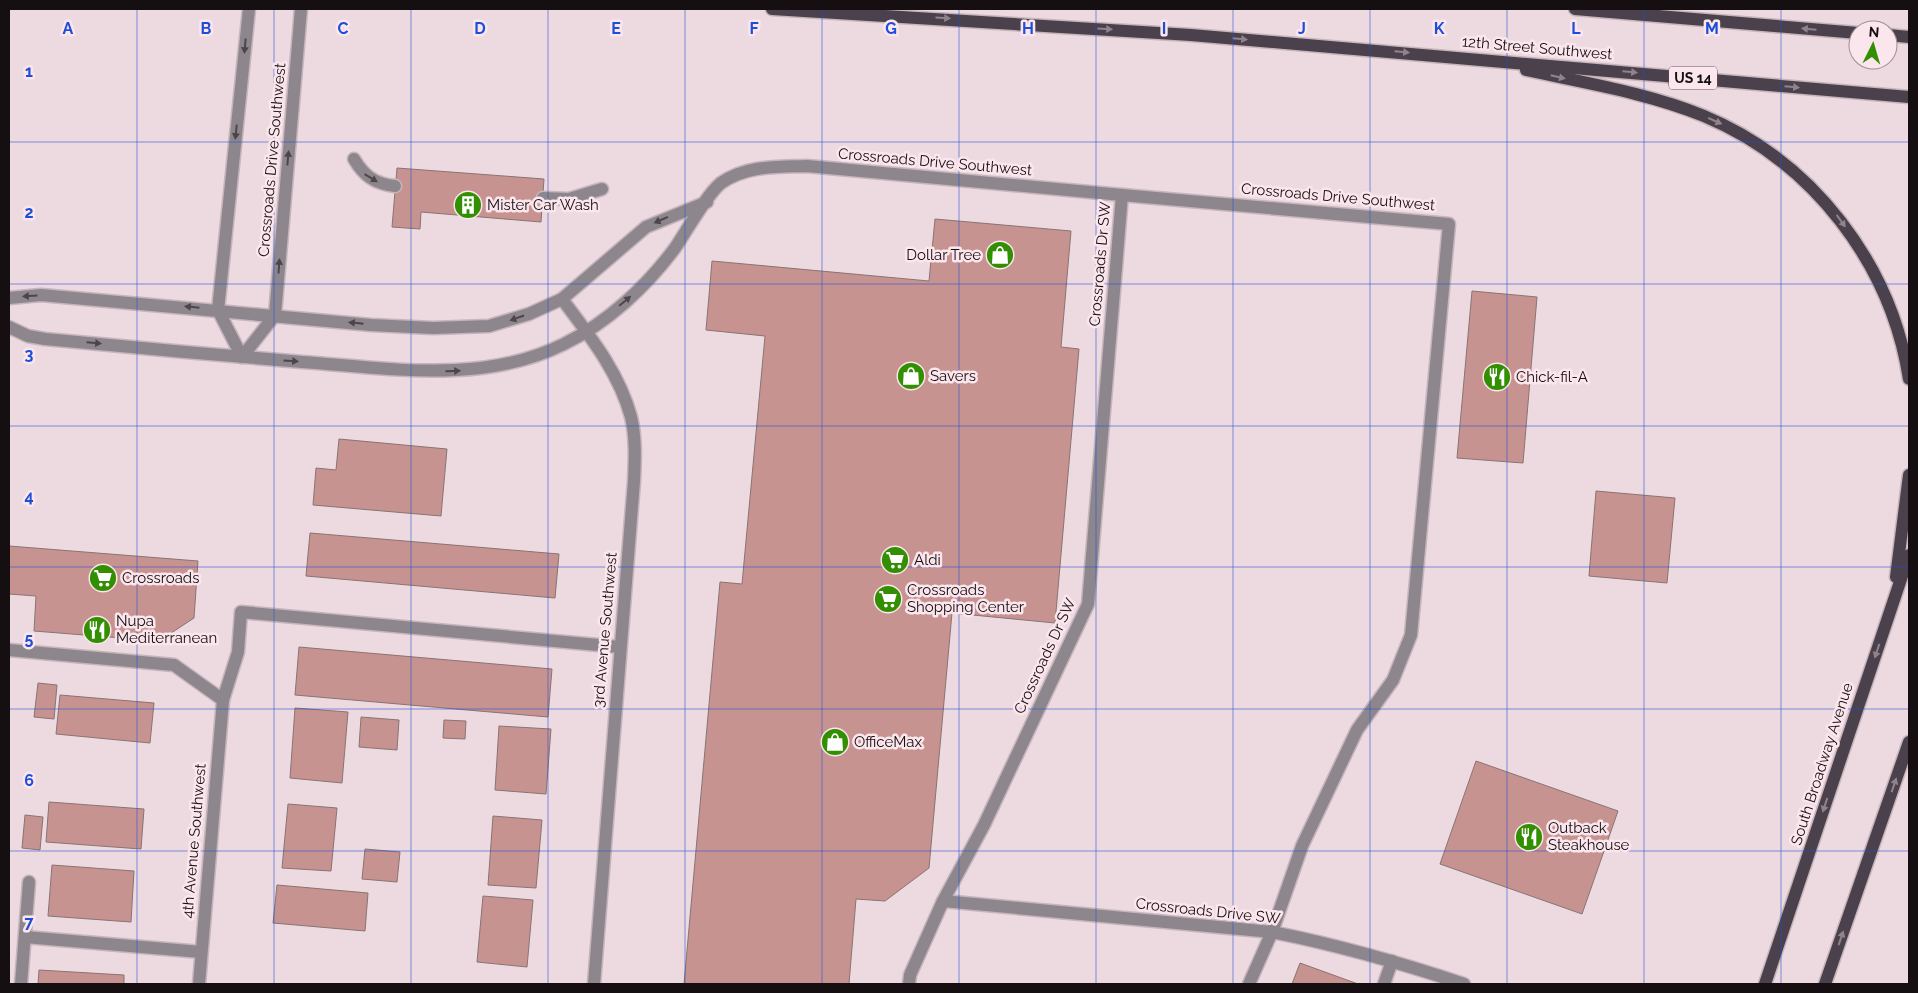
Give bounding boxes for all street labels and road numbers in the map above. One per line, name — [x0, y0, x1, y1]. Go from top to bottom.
street label: 12th Street Southwest — [1461, 32, 1613, 64]
street label: Crossroads Drive Southwest — [255, 62, 289, 258]
road number: US 14 — [1669, 66, 1717, 90]
street label: Crossroads Drive Southwest — [837, 145, 1033, 179]
street label: Crossroads Drive Southwest — [1240, 180, 1436, 214]
street label: Crossroads Dr SW — [1086, 201, 1114, 327]
street label: 3rd Avenue Southwest — [589, 552, 621, 708]
street label: Crossroads Dr SW — [1010, 595, 1080, 717]
street label: South Broadway Avenue — [1787, 680, 1857, 847]
street label: 4th Avenue Southwest — [178, 763, 210, 919]
street label: Crossroads Drive SW — [1135, 894, 1282, 928]

